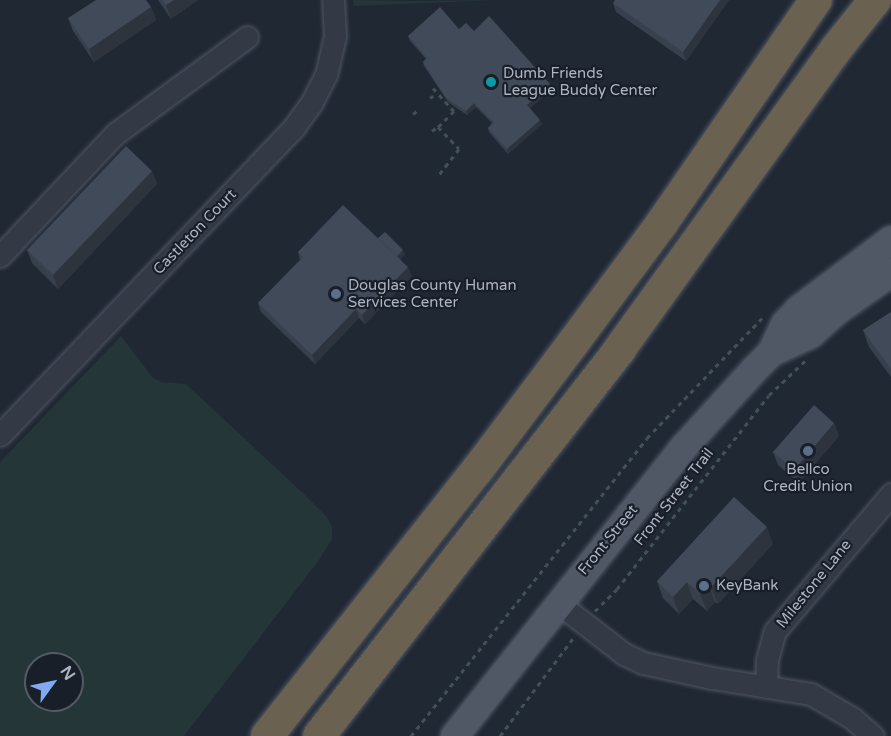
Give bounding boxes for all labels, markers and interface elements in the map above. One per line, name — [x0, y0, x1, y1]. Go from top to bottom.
place label: Dumb Friends League Buddy Center — [503, 64, 657, 99]
marker: Dumb Friends League Buddy Center — [484, 75, 498, 89]
street label: Castleton Court — [150, 186, 240, 278]
place label: Douglas County Human Services Center — [348, 276, 517, 311]
marker: Douglas County Human Services Center — [329, 287, 343, 301]
marker: Bellco Credit Union — [801, 444, 815, 458]
street label: Front Street Trail — [630, 445, 718, 549]
place label: Bellco Credit Union — [763, 460, 853, 495]
street label: Front Street — [574, 501, 642, 579]
street label: Milestone Lane — [773, 536, 855, 632]
place label: KeyBank — [716, 577, 779, 595]
marker: KeyBank — [697, 579, 711, 593]
north arrow — [24, 652, 84, 712]
text: N — [56, 662, 79, 684]

